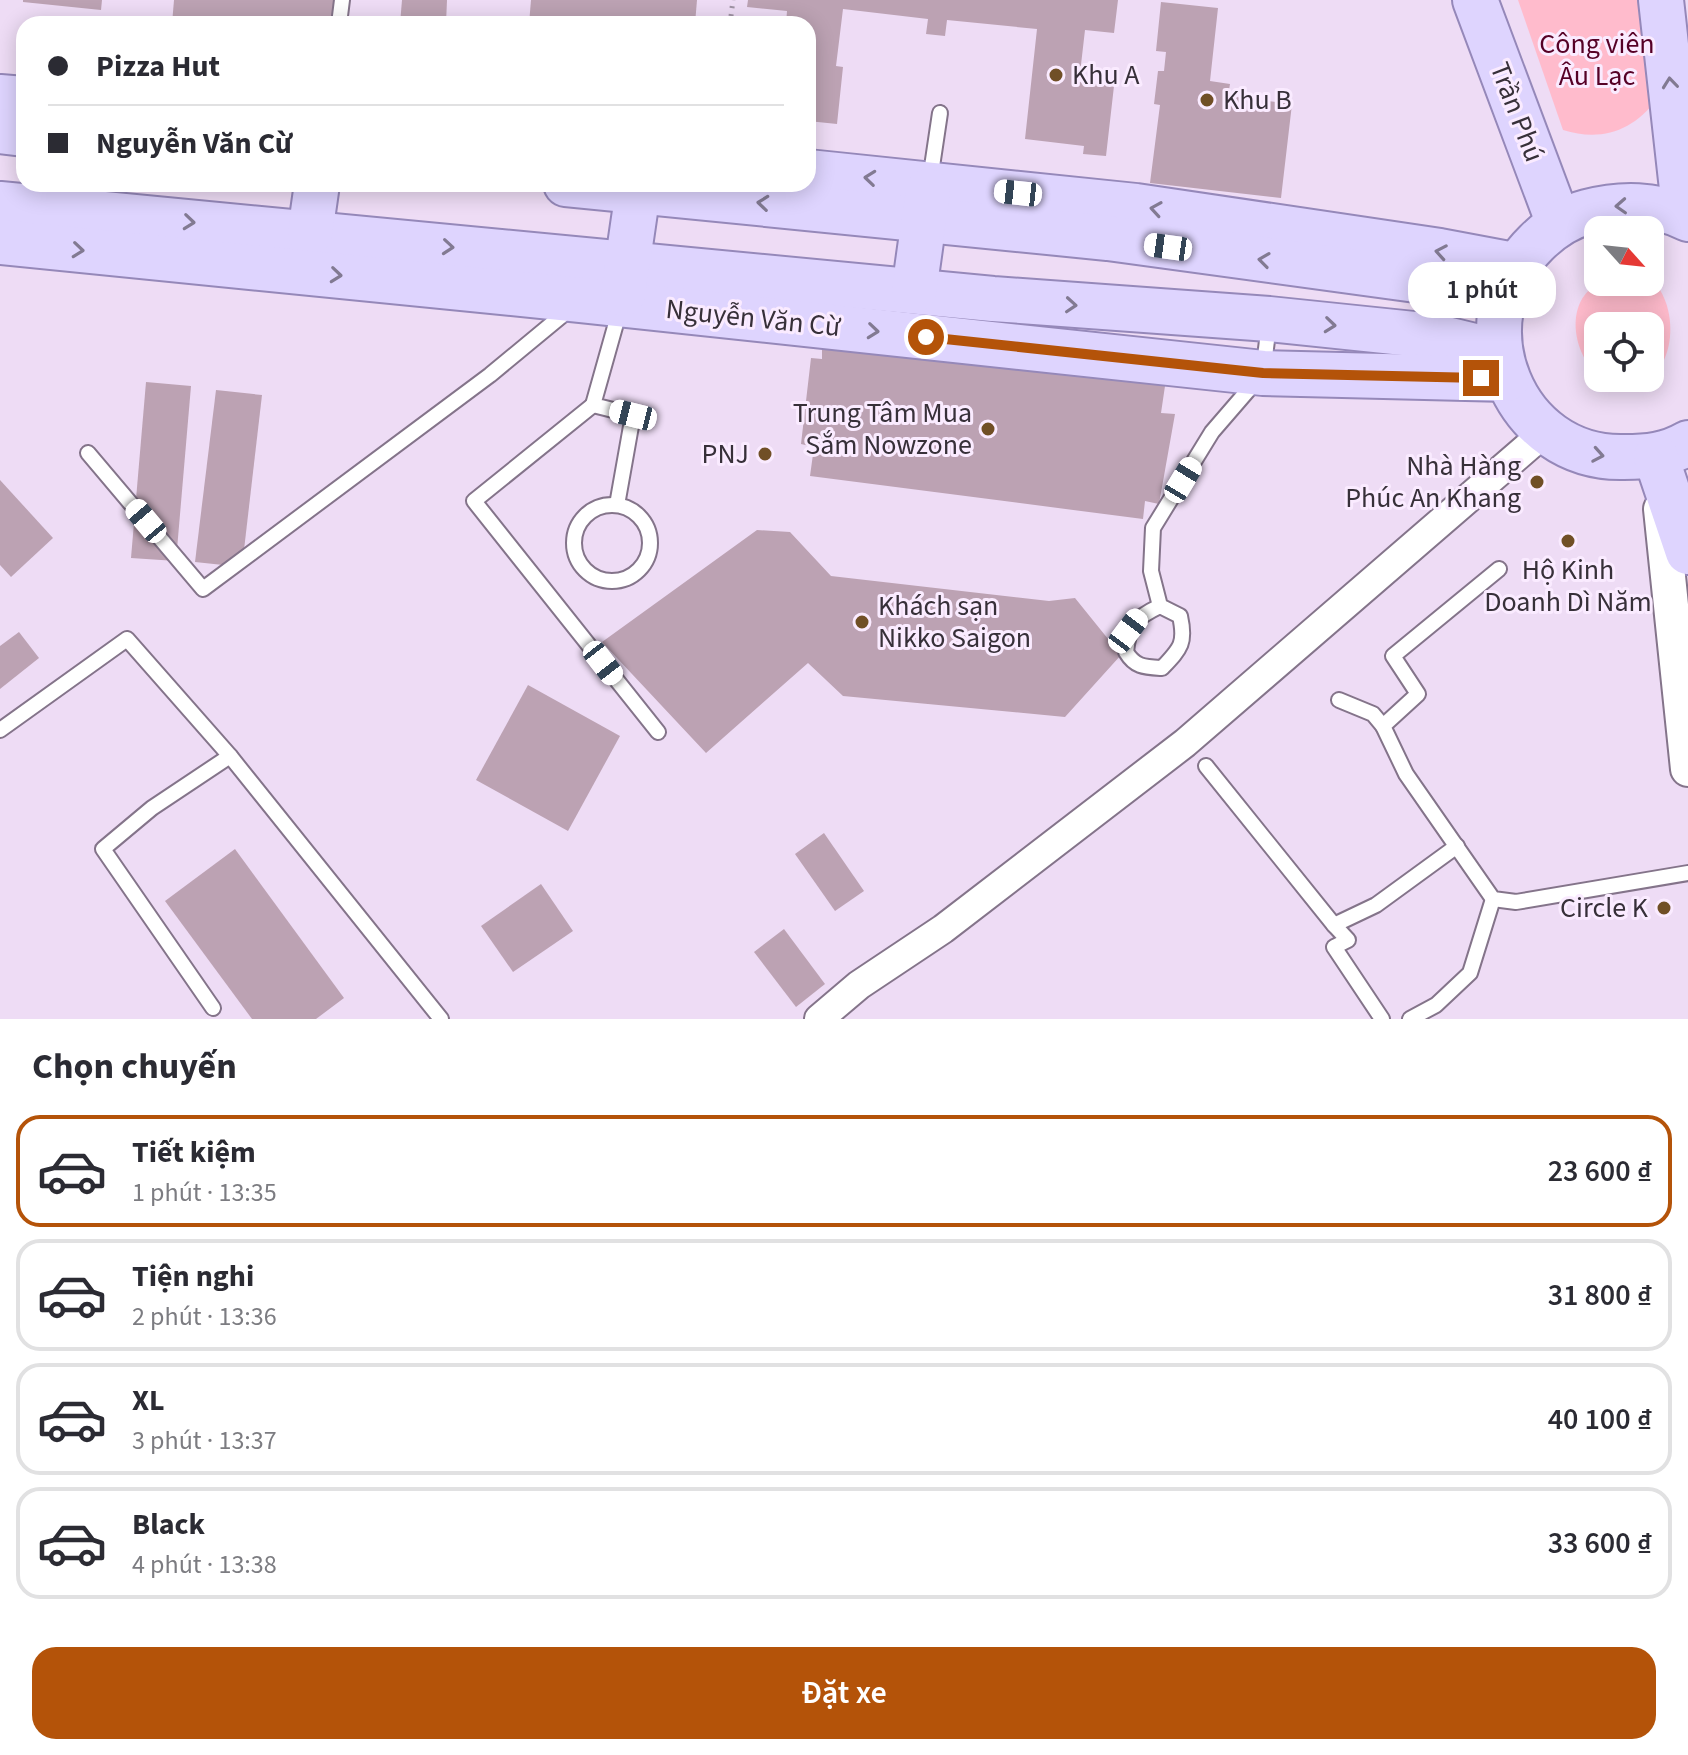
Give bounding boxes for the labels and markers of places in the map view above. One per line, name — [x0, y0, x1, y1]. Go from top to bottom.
place label: Khu A — [1072, 55, 1140, 95]
marker: Khu A — [1047, 66, 1065, 84]
place label: Khu B — [1223, 80, 1292, 120]
marker: Khu B — [1198, 91, 1216, 109]
place label: Trung Tâm Mua Sắm Nowzone — [793, 393, 972, 465]
marker: Trung Tâm Mua Sắm Nowzone — [979, 420, 997, 438]
place label: PNJ — [702, 434, 749, 474]
marker: PNJ — [756, 445, 774, 463]
place label: Nhà Hàng Phúc An Khang — [1345, 446, 1521, 518]
marker: Nhà Hàng Phúc An Khang — [1528, 473, 1546, 491]
marker: Hộ Kinh Doanh Dì Năm — [1559, 532, 1577, 550]
place label: Hộ Kinh Doanh Dì Năm — [1484, 550, 1652, 622]
place label: Khách sạn Nikko Saigon — [878, 586, 1031, 658]
marker: Khách sạn Nikko Saigon — [853, 613, 871, 631]
place label: Circle K — [1560, 888, 1649, 928]
marker: Circle K — [1655, 899, 1673, 917]

